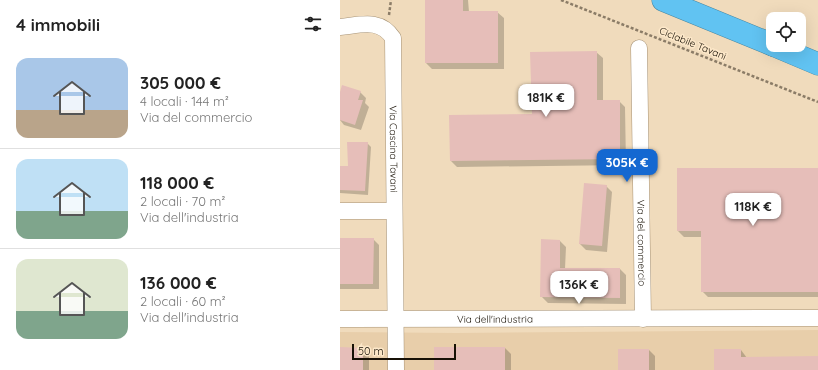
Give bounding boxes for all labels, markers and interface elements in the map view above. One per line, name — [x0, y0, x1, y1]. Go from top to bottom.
map controls — [766, 12, 806, 52]
button: locate — [766, 12, 806, 52]
icon: filters — [302, 13, 324, 35]
text: 4 immobili — [16, 14, 100, 35]
street label: Ciclabile Tavani — [657, 24, 728, 63]
text: 305 000 € — [140, 72, 221, 93]
icon: home — [48, 74, 96, 122]
pin: 181K € — [513, 84, 579, 118]
text: 181K € — [527, 89, 565, 105]
text: 4 locali · 144 m² — [140, 93, 229, 109]
street label: Via Cascina Tavani — [387, 105, 400, 193]
text: Via del commercio — [140, 109, 252, 125]
pin: 305K € — [594, 149, 660, 183]
text: 305K € — [606, 154, 648, 170]
text: 118 000 € — [140, 172, 214, 193]
icon: home — [48, 175, 96, 223]
text: 2 locali · 70 m² — [140, 193, 225, 209]
pin: 118K € — [720, 193, 786, 227]
text: 118K € — [734, 198, 772, 214]
street label: Via del commercio — [634, 200, 649, 286]
text: Via dell'industria — [140, 209, 239, 225]
pin: 136K € — [546, 271, 612, 305]
text: 136 000 € — [140, 272, 217, 293]
icon: home — [48, 275, 96, 323]
text: 136K € — [559, 276, 599, 292]
text: 2 locali · 60 m² — [140, 293, 226, 309]
text: Via dell'industria — [140, 309, 239, 325]
street label: Via dell'industria — [457, 313, 533, 326]
scale bar — [352, 342, 456, 361]
text: 50 m — [358, 344, 384, 358]

